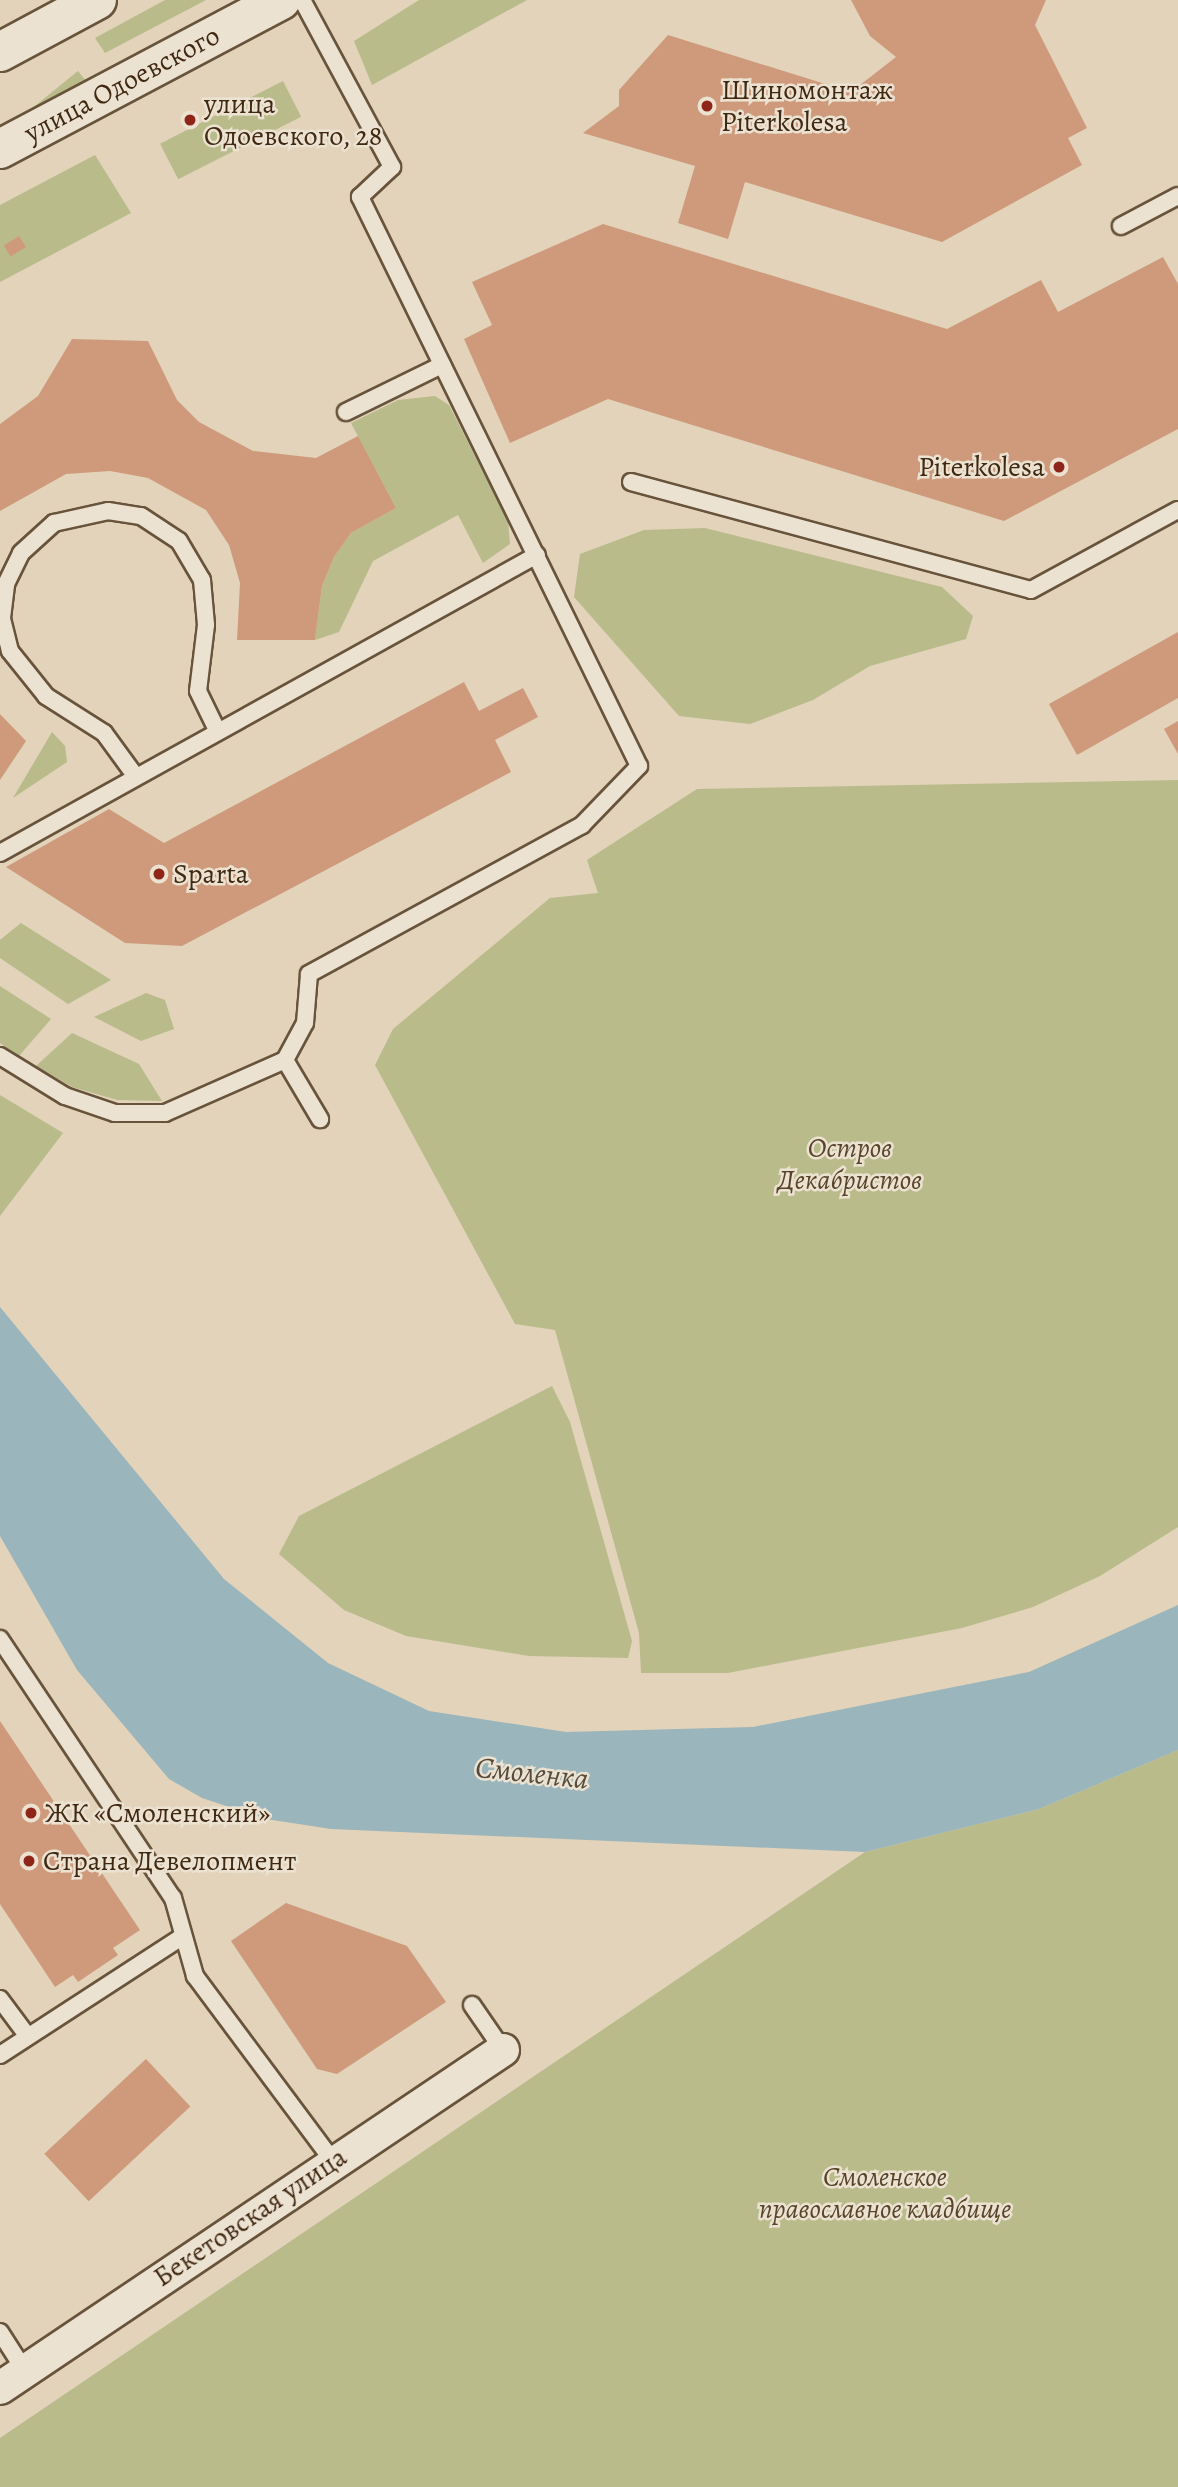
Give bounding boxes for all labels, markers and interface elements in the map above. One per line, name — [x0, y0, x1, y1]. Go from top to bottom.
street label: улица Одоевского — [19, 18, 225, 150]
place label: Шиномонтаж Piterkolesa — [721, 73, 893, 139]
place label: улица Одоевского, 28 — [204, 87, 383, 153]
marker: Шиномонтаж Piterkolesa — [699, 98, 715, 114]
marker: улица Одоевского, 28 — [182, 112, 198, 128]
place label: Piterkolesa — [918, 450, 1045, 484]
marker: Piterkolesa — [1051, 459, 1067, 475]
place label: Sparta — [173, 857, 249, 891]
marker: Sparta — [151, 866, 167, 882]
park label: Остров Декабристов — [778, 1131, 922, 1197]
water label: Смоленка — [474, 1749, 590, 1797]
place label: ЖК «Смоленский» — [45, 1796, 270, 1830]
marker: ЖК «Смоленский» — [23, 1805, 39, 1821]
place label: Страна Девелопмент — [43, 1844, 296, 1878]
marker: Страна Девелопмент — [21, 1853, 37, 1869]
street label: Бекетовская улица — [147, 2140, 353, 2294]
park label: Смоленское православное кладбище — [759, 2160, 1011, 2226]

